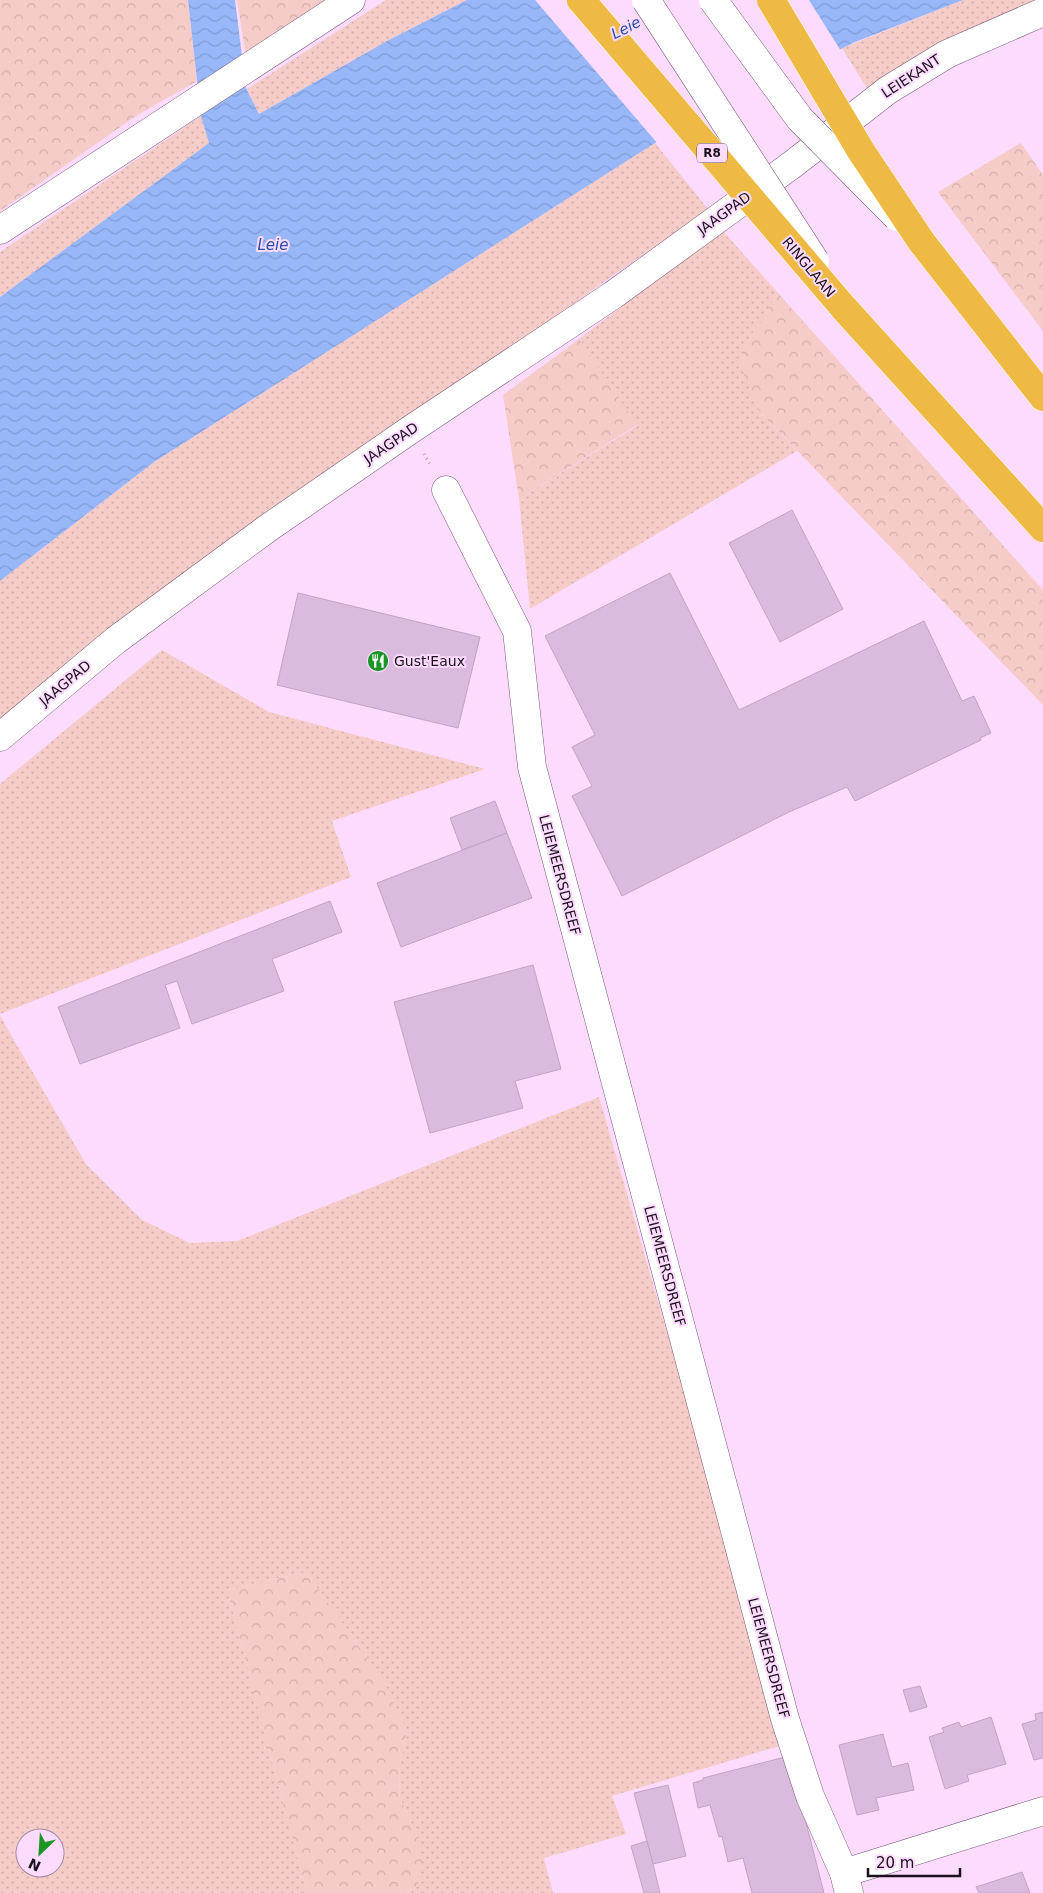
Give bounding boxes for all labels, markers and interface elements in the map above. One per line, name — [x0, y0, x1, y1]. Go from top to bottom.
water label: Leie — [608, 13, 644, 43]
street label: LEIEKANT — [878, 51, 944, 101]
road number: R8 — [697, 144, 727, 162]
street label: JAAGPAD — [693, 188, 754, 238]
street label: RINGLAAN — [779, 234, 839, 300]
water label: Leie — [258, 236, 288, 254]
street label: JAAGPAD — [360, 419, 421, 468]
restaurant icon: Gust'Eaux — [366, 649, 390, 673]
place label: Gust'Eaux — [394, 653, 465, 669]
street label: JAAGPAD — [35, 657, 94, 710]
street label: LEIEMEERSDREEF — [536, 813, 584, 937]
street label: LEIEMEERSDREEF — [641, 1204, 689, 1328]
street label: LEIEMEERSDREEF — [745, 1596, 793, 1720]
north arrow — [15, 1828, 65, 1878]
scale bar — [868, 1846, 960, 1878]
text: 20 m — [876, 1854, 914, 1872]
text: N — [26, 1855, 43, 1875]

